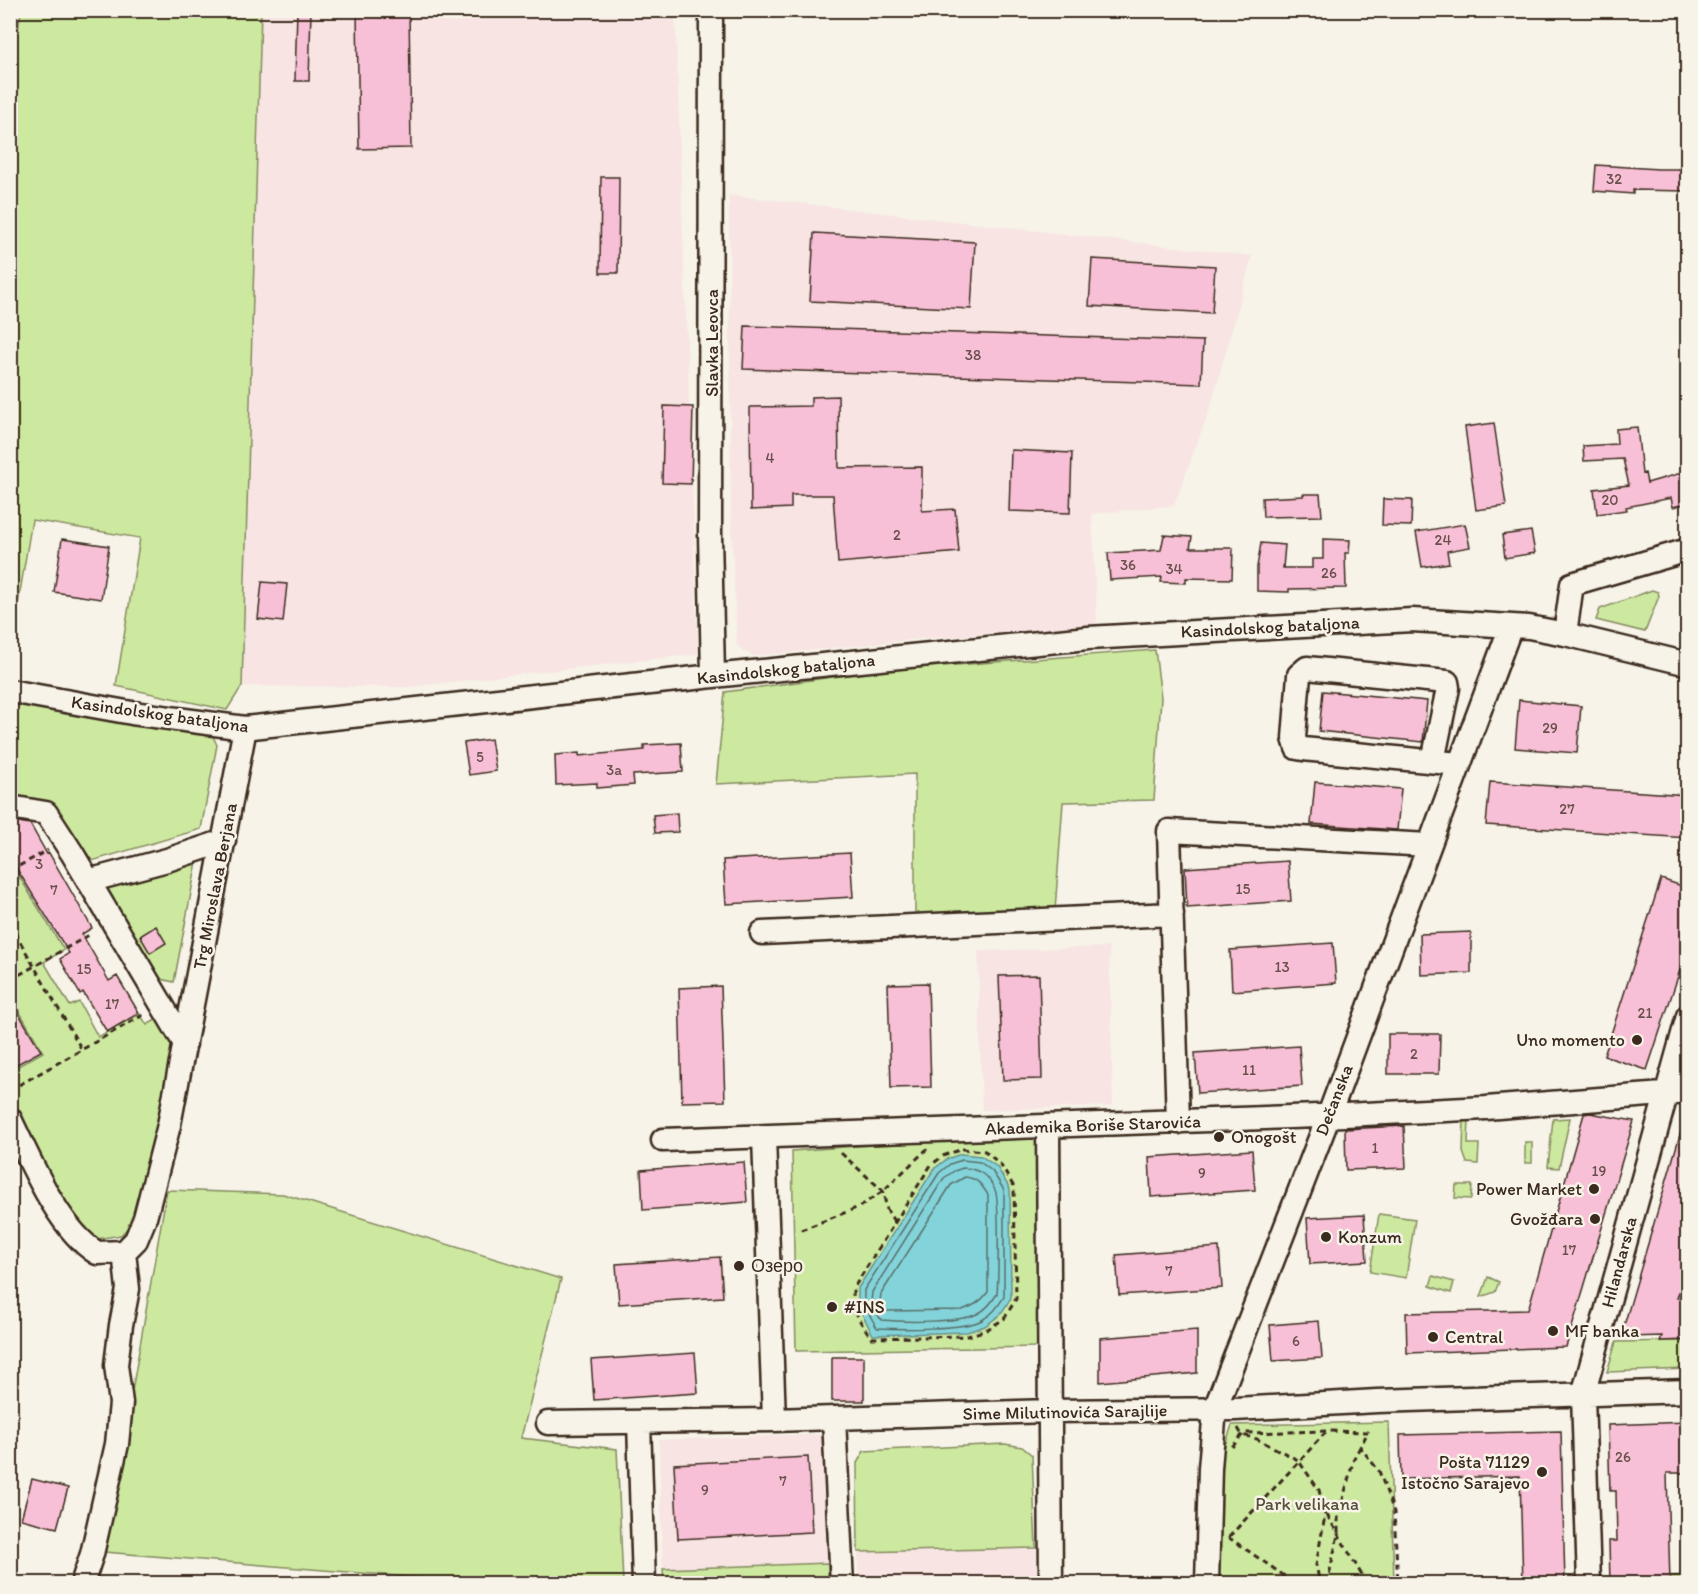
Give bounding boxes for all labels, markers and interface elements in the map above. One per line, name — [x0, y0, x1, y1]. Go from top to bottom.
house number: 32 — [1606, 170, 1622, 188]
street label: Slavka Leovca — [701, 289, 723, 397]
house number: 38 — [965, 346, 981, 364]
house number: 4 — [765, 449, 775, 467]
house number: 20 — [1601, 491, 1619, 509]
house number: 2 — [893, 526, 901, 544]
house number: 24 — [1435, 531, 1451, 549]
house number: 36 — [1120, 556, 1136, 574]
house number: 34 — [1165, 560, 1183, 578]
house number: 26 — [1321, 564, 1337, 582]
street label: Kasindolskog bataljona — [1180, 611, 1360, 643]
street label: Kasindolskog bataljona — [696, 649, 876, 689]
street label: Kasindolskog bataljona — [70, 691, 250, 737]
house number: 29 — [1542, 719, 1558, 737]
house number: 5 — [476, 748, 484, 766]
house number: 3a — [606, 761, 622, 779]
street label: Trg Miroslava Berjana — [188, 800, 242, 971]
house number: 27 — [1559, 800, 1575, 818]
house number: 3 — [35, 855, 43, 873]
house number: 15 — [1236, 880, 1251, 898]
house number: 7 — [50, 881, 58, 899]
house number: 13 — [1274, 958, 1290, 976]
house number: 15 — [77, 960, 92, 978]
house number: 17 — [105, 995, 120, 1013]
house number: 21 — [1638, 1004, 1652, 1022]
place label: Uno momento — [1516, 1029, 1625, 1051]
marker: Uno momento — [1630, 1033, 1644, 1047]
house number: 2 — [1410, 1045, 1418, 1063]
house number: 11 — [1242, 1061, 1256, 1079]
street label: Dečanska — [1310, 1061, 1358, 1139]
street label: Akademika Boriše Starovića — [985, 1110, 1201, 1140]
place label: Onogošt — [1231, 1126, 1297, 1148]
marker: Onogošt — [1212, 1130, 1226, 1144]
house number: 1 — [1372, 1139, 1379, 1157]
house number: 19 — [1592, 1162, 1607, 1180]
house number: 9 — [1198, 1164, 1206, 1182]
place label: Power Market — [1476, 1178, 1582, 1200]
marker: Power Market — [1587, 1182, 1601, 1196]
place label: Gvožđara — [1510, 1208, 1584, 1230]
marker: Gvožđara — [1588, 1212, 1602, 1226]
street label: Hilandarska — [1596, 1213, 1642, 1310]
place label: Konzum — [1338, 1226, 1402, 1248]
marker: Konzum — [1319, 1230, 1333, 1244]
house number: 17 — [1562, 1241, 1577, 1259]
place label: Озеро — [751, 1255, 803, 1277]
marker: Озеро — [732, 1259, 746, 1273]
house number: 7 — [1165, 1262, 1173, 1280]
place label: #INS — [844, 1296, 885, 1318]
marker: #INS — [825, 1300, 839, 1314]
place label: MF banka — [1565, 1320, 1639, 1342]
marker: MF banka — [1546, 1324, 1560, 1338]
place label: Central — [1445, 1326, 1503, 1348]
marker: Central — [1426, 1330, 1440, 1344]
house number: 6 — [1292, 1332, 1300, 1350]
street label: Sime Milutinovića Sarajlije — [962, 1399, 1168, 1425]
house number: 26 — [1615, 1448, 1631, 1466]
place label: Pošta 71129 Istočno Sarajevo — [1401, 1451, 1530, 1494]
marker: Pošta 71129 Istočno Sarajevo — [1535, 1465, 1549, 1479]
house number: 7 — [779, 1472, 787, 1490]
house number: 9 — [701, 1481, 709, 1499]
park label: Park velikana — [1255, 1493, 1359, 1515]

